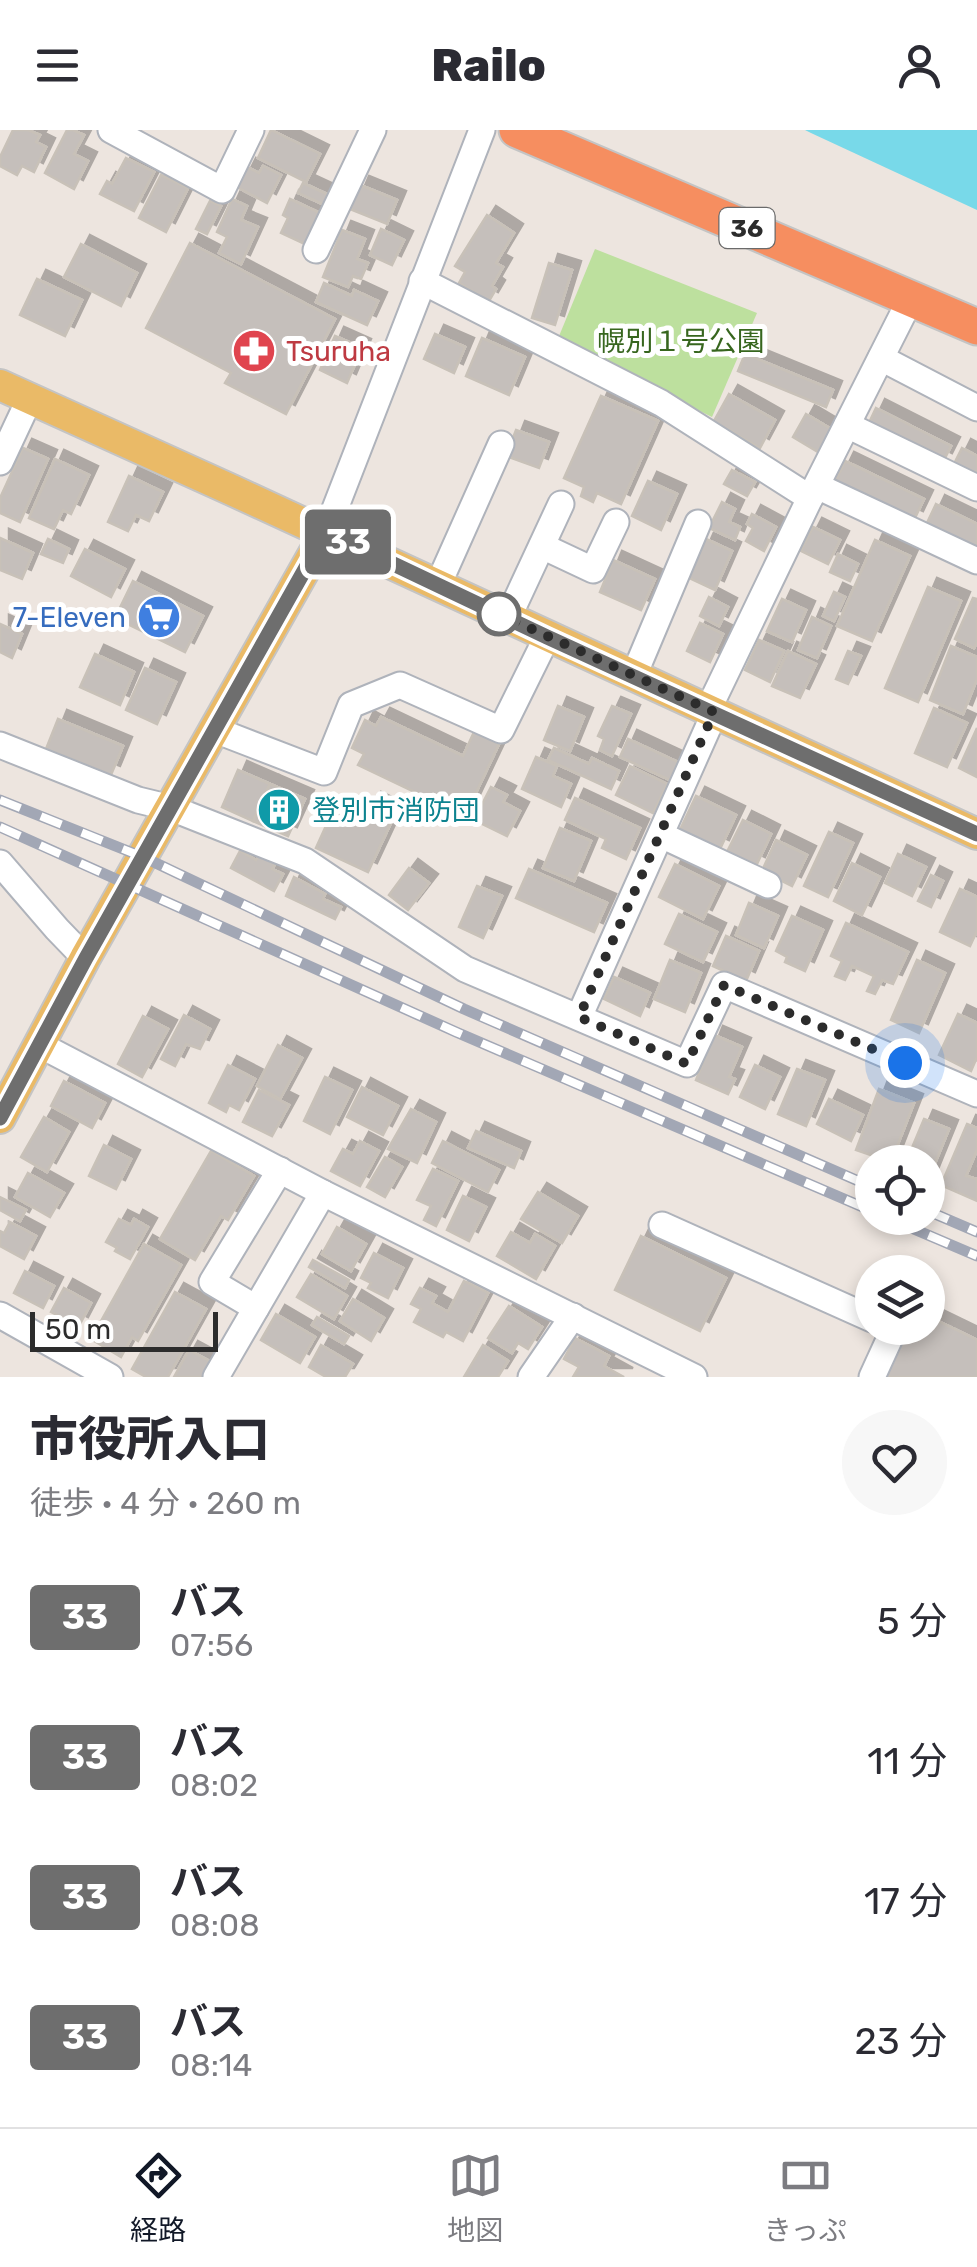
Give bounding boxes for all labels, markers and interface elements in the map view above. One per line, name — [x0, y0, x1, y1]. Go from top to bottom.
icon: menu — [30, 38, 85, 93]
icon: person — [892, 38, 947, 93]
text: Railo — [431, 39, 546, 92]
road number: 36 — [720, 208, 774, 248]
park label: 幌別１号公園 — [597, 325, 765, 358]
pharmacy icon: Tsuruha — [231, 328, 277, 374]
place label: Tsuruha — [286, 335, 391, 368]
line badge: 33 — [303, 510, 393, 574]
text: 33 — [325, 521, 371, 563]
unlabelled marker — [478, 593, 520, 635]
supermarket icon: 7-Eleven — [136, 594, 182, 640]
place label: 7-Eleven — [13, 601, 126, 634]
building icon: 登別市消防団 — [256, 787, 302, 833]
place label: 登別市消防団 — [312, 794, 480, 827]
your location — [880, 1038, 930, 1088]
map controls — [855, 1145, 945, 1345]
button: locate — [855, 1145, 945, 1235]
button: layers — [855, 1255, 945, 1345]
scale bar — [30, 1307, 218, 1352]
text: 50 m — [45, 1313, 111, 1346]
button: heart — [842, 1410, 947, 1515]
text: 市役所入口 — [30, 1411, 270, 1468]
text: 徒歩 · 4 分 · 260 m — [30, 1484, 301, 1522]
text: バス — [170, 1579, 246, 1625]
text: 33 — [62, 1596, 108, 1638]
text: 5 分 — [877, 1598, 947, 1644]
text: 07:56 — [170, 1626, 253, 1664]
text: バス — [170, 1719, 246, 1765]
text: 33 — [62, 1736, 108, 1778]
text: 11 分 — [867, 1738, 947, 1784]
text: 08:02 — [170, 1766, 258, 1804]
text: バス — [170, 1859, 246, 1905]
text: 33 — [62, 1876, 108, 1918]
text: 17 分 — [864, 1878, 947, 1924]
text: 08:08 — [170, 1906, 260, 1944]
text: バス — [170, 1999, 246, 2045]
text: 33 — [62, 2016, 108, 2058]
text: 23 分 — [855, 2018, 947, 2064]
text: 08:14 — [170, 2046, 252, 2084]
tab: 経路 — [130, 2148, 186, 2248]
tab: 地図 — [447, 2148, 503, 2248]
tab: きっぷ — [764, 2148, 847, 2248]

